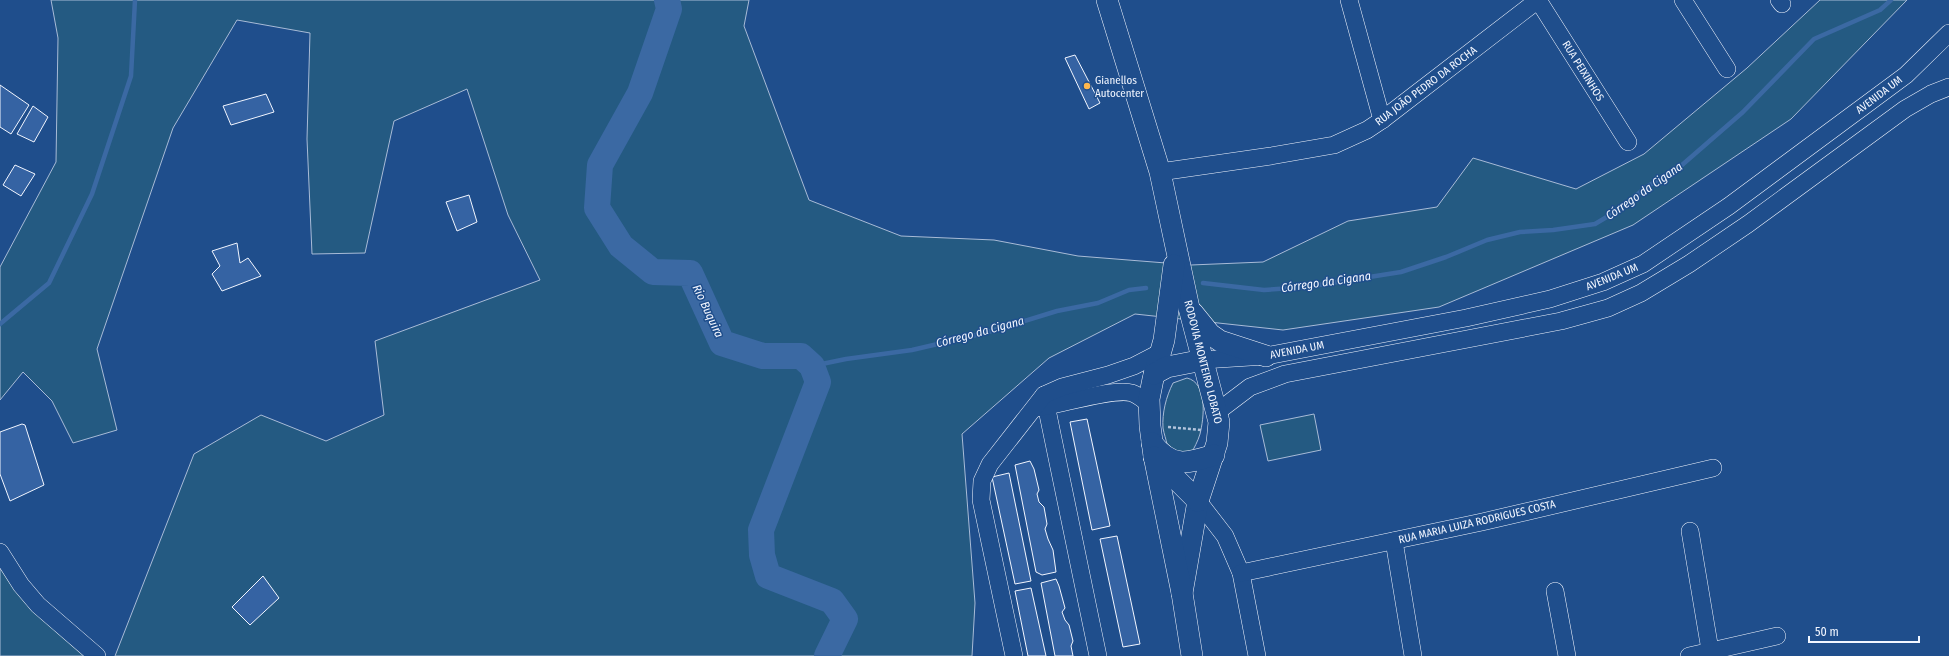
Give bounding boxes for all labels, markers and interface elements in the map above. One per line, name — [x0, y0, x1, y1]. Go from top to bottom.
street label: RUA PEIXINHOS — [1559, 39, 1607, 104]
street label: RUA JOÃO PEDRO DA ROCHA — [1373, 43, 1480, 128]
street label: AVENIDA UM — [1853, 73, 1905, 117]
place label: Gianellos Autocenter — [1095, 74, 1144, 100]
marker: Gianellos Autocenter — [1082, 81, 1092, 91]
water label: Córrego da Cigana — [1603, 159, 1685, 223]
street label: AVENIDA UM — [1584, 261, 1640, 293]
water label: Córrego da Cigana — [1280, 269, 1372, 295]
water label: Rio Buquira — [690, 282, 726, 340]
street label: RODOVIA MONTEIRO LOBATO — [1181, 299, 1225, 425]
water label: Córrego da Cigana — [934, 314, 1026, 350]
street label: AVENIDA UM — [1269, 338, 1325, 362]
street label: RUA MARIA LUIZA RODRIGUES COSTA — [1397, 498, 1557, 546]
scale bar — [1809, 618, 1919, 644]
text: 50 m — [1815, 625, 1839, 639]

